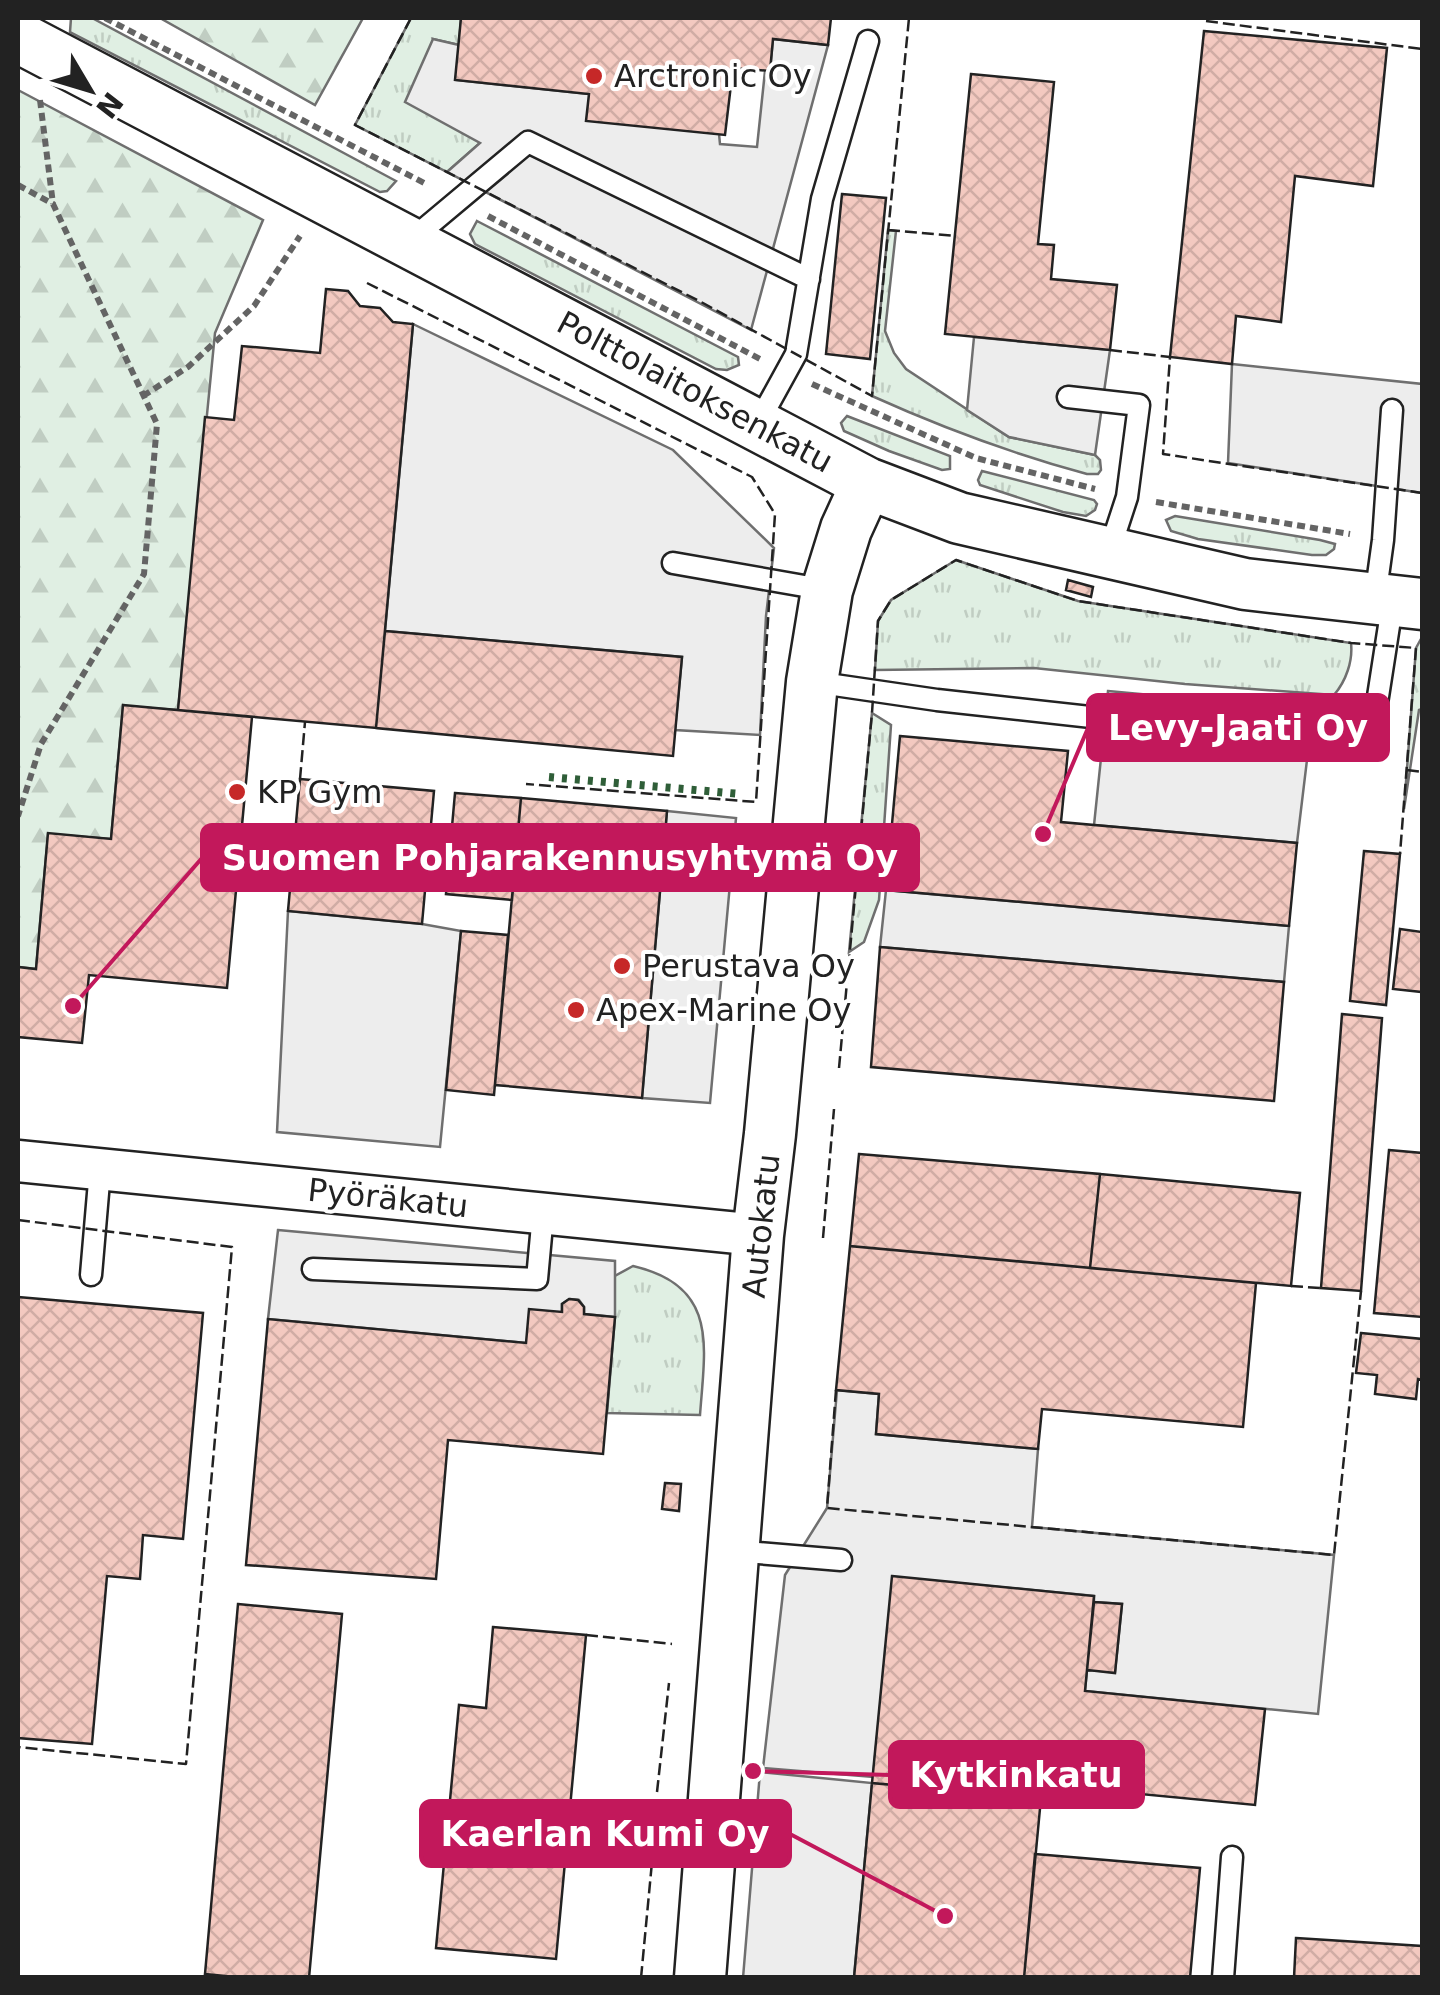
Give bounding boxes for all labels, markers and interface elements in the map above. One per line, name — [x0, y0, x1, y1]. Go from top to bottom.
north arrow — [40, 40, 140, 140]
place label: Arctronic Oy — [614, 57, 812, 95]
marker: Arctronic Oy — [583, 65, 605, 87]
text: N — [89, 86, 130, 124]
street label: Polttolaitoksenkatu — [551, 303, 839, 481]
callout: Levy-Jaati Oy — [1088, 695, 1388, 760]
text: Levy-Jaati Oy — [1108, 708, 1368, 748]
place label: KP Gym — [257, 773, 382, 811]
marker: KP Gym — [226, 781, 248, 803]
callout: Suomen Pohjarakennusyhtymä Oy — [202, 825, 918, 890]
text: Suomen Pohjarakennusyhtymä Oy — [222, 838, 898, 878]
place label: Perustava Oy — [642, 947, 855, 985]
marker: Perustava Oy — [611, 955, 633, 977]
place label: Apex-Marine Oy — [596, 991, 851, 1029]
marker: Apex-Marine Oy — [565, 999, 587, 1021]
street label: Autokatu — [735, 1152, 787, 1300]
street label: Pyöräkatu — [306, 1171, 470, 1225]
callout: Kytkinkatu — [890, 1742, 1143, 1807]
text: Kytkinkatu — [909, 1755, 1123, 1795]
callout: Kaerlan Kumi Oy — [421, 1801, 790, 1866]
text: Kaerlan Kumi Oy — [440, 1814, 770, 1854]

